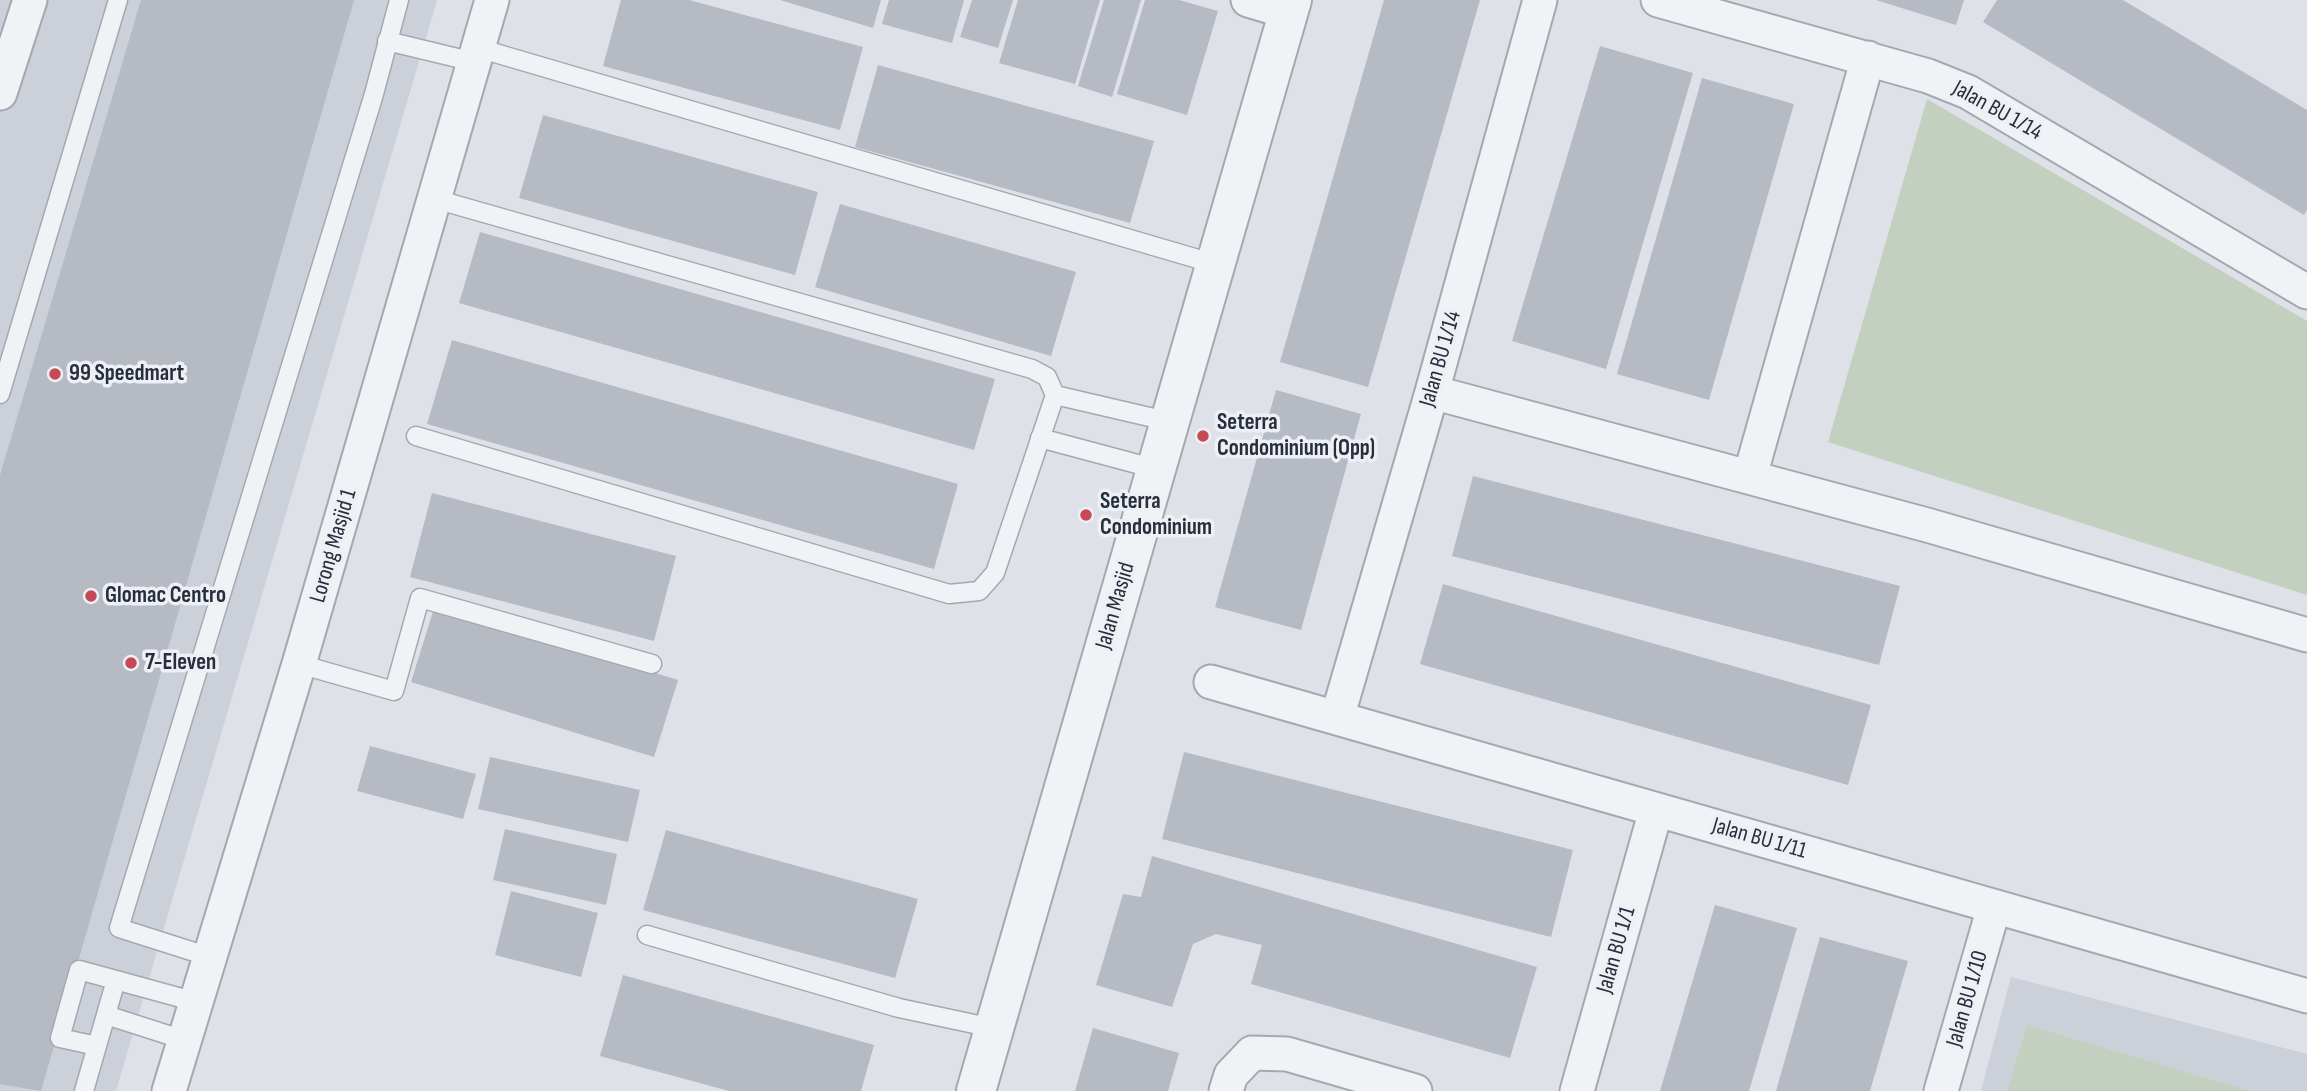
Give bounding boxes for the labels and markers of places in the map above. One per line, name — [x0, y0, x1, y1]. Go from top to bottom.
place label: 99 Speedmart — [69, 360, 184, 388]
marker: 99 Speedmart — [47, 366, 63, 382]
place label: Seterra Condominium (Opp) — [1217, 409, 1375, 463]
marker: Seterra Condominium (Opp) — [1195, 428, 1211, 444]
place label: Seterra Condominium — [1100, 488, 1212, 542]
marker: Seterra Condominium — [1078, 507, 1094, 523]
place label: Glomac Centro — [105, 582, 226, 610]
marker: Glomac Centro — [83, 588, 99, 604]
place label: 7-Eleven — [145, 649, 216, 677]
marker: 7-Eleven — [123, 655, 139, 671]

